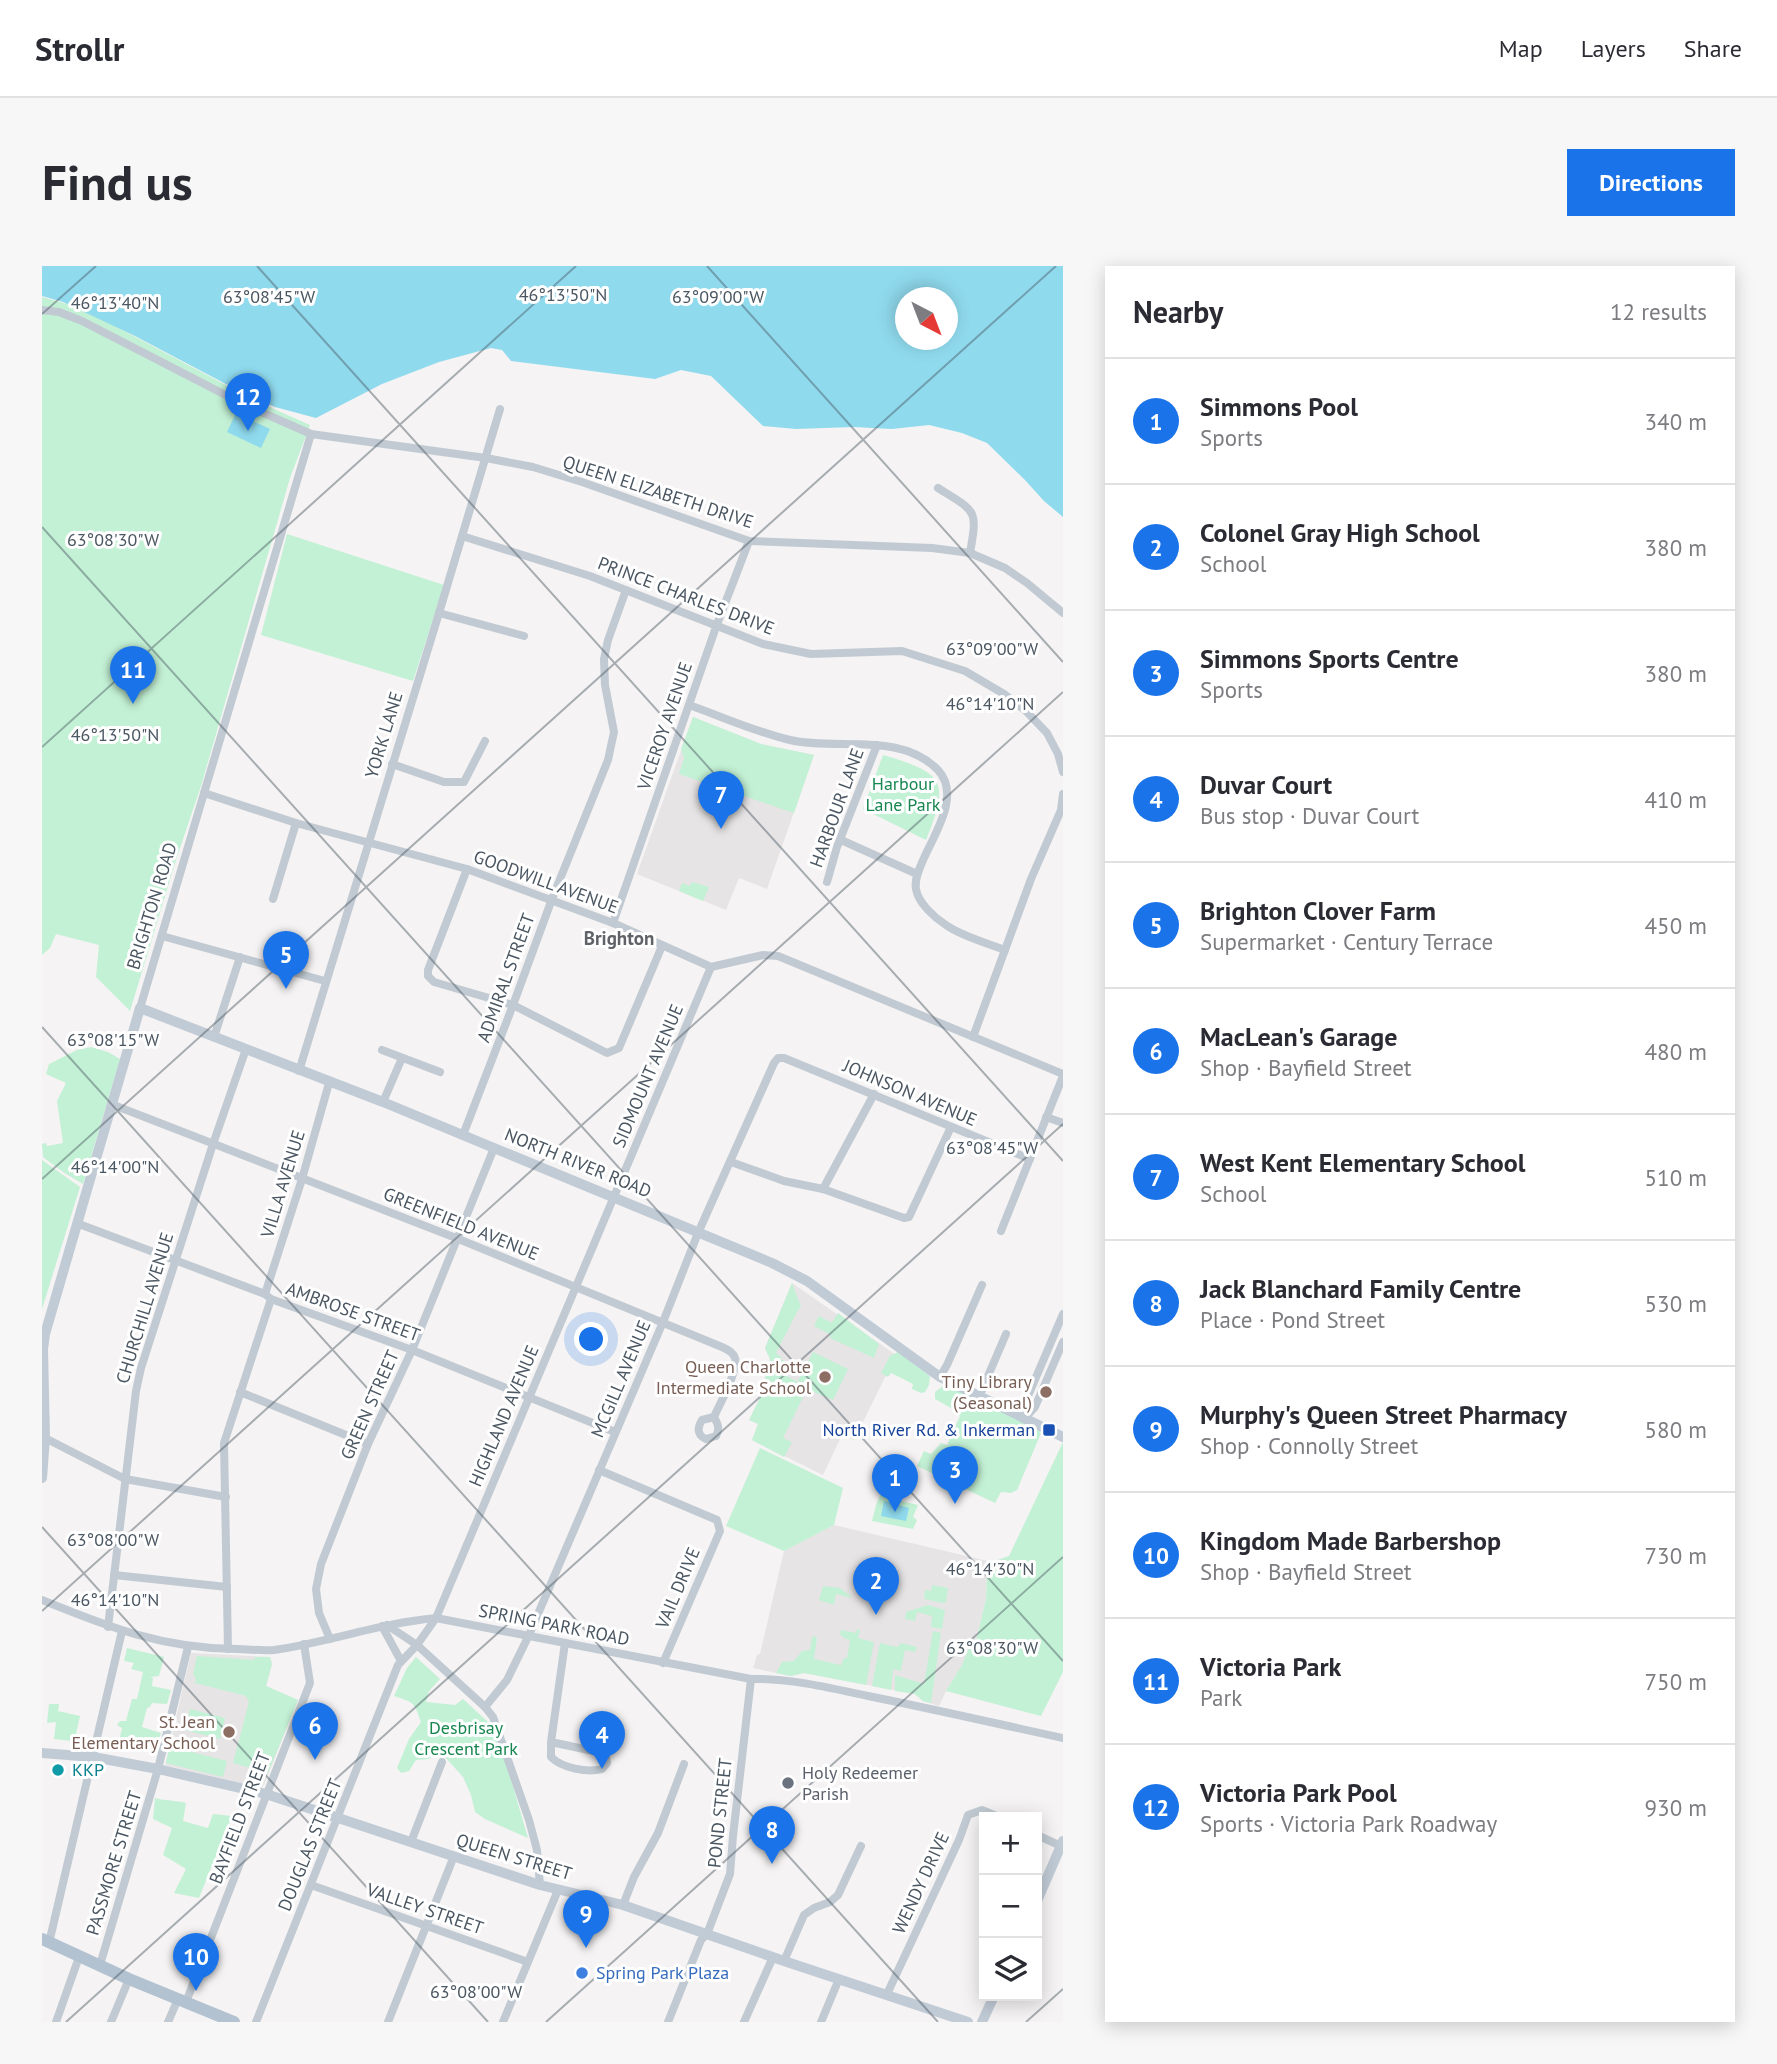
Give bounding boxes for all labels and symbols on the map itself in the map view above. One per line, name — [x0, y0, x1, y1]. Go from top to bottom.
text: 46°13'50"N — [519, 283, 607, 306]
text: 63°08'45"W — [223, 285, 315, 308]
text: 63°09'00"W — [672, 285, 764, 308]
north arrow — [895, 287, 958, 350]
text: 46°13'40"N — [71, 291, 159, 314]
pin: 12 — [225, 373, 271, 431]
street label: QUEEN ELIZABETH DRIVE — [560, 450, 756, 533]
text: 63°08'30"W — [67, 528, 159, 551]
street label: PRINCE CHARLES DRIVE — [595, 551, 778, 640]
text: 63°09'00"W — [946, 637, 1038, 660]
pin: 11 — [110, 646, 156, 704]
street label: VICEROY AVENUE — [632, 659, 697, 794]
street label: YORK LANE — [359, 689, 408, 781]
text: 46°14'10"N — [946, 692, 1034, 715]
text: 46°13'50"N — [71, 723, 159, 746]
street label: HARBOUR LANE — [804, 745, 869, 871]
pin: 7 — [698, 771, 744, 829]
park label: Harbour Lane Park — [866, 772, 941, 816]
street label: BRIGHTON ROAD — [121, 839, 182, 972]
street label: GOODWILL AVENUE — [471, 845, 622, 918]
street label: ADMIRAL STREET — [472, 910, 540, 1045]
district label: Brighton — [584, 926, 654, 950]
pin: 5 — [263, 931, 309, 989]
street label: SIDMOUNT AVENUE — [607, 1001, 688, 1151]
text: 63°08'15"W — [67, 1028, 159, 1051]
street label: JOHNSON AVENUE — [839, 1054, 981, 1131]
street label: NORTH RIVER ROAD — [501, 1123, 655, 1202]
street label: VILLA AVENUE — [255, 1127, 310, 1241]
text: 63°08'45"W — [946, 1136, 1038, 1159]
text: 46°14'00"N — [71, 1155, 159, 1178]
street label: GREENFIELD AVENUE — [380, 1182, 542, 1265]
street label: CHURCHILL AVENUE — [111, 1230, 178, 1386]
street label: AMBROSE STREET — [283, 1277, 423, 1346]
street label: MCGILL AVENUE — [585, 1317, 656, 1441]
your location — [574, 1322, 608, 1356]
street label: HIGHLAND AVENUE — [463, 1342, 544, 1490]
street label: GREEN STREET — [335, 1346, 404, 1463]
place label: Queen Charlotte Intermediate School — [656, 1355, 812, 1399]
marker: Queen Charlotte Intermediate School — [817, 1369, 833, 1385]
place label: Tiny Library (Seasonal) — [941, 1370, 1033, 1414]
marker: Tiny Library (Seasonal) — [1038, 1384, 1054, 1400]
place label: North River Rd. & Inkerman — [822, 1418, 1035, 1441]
marker: North River Rd. & Inkerman — [1041, 1422, 1057, 1438]
pin: 3 — [932, 1446, 978, 1504]
pin: 1 — [872, 1454, 918, 1512]
text: 63°08'00"W — [67, 1528, 159, 1551]
street label: VAIL DRIVE — [650, 1544, 705, 1633]
pin: 2 — [853, 1557, 899, 1615]
text: 46°14'30"N — [946, 1557, 1034, 1580]
text: 46°14'10"N — [71, 1588, 159, 1611]
street label: SPRING PARK ROAD — [477, 1599, 631, 1650]
text: 63°08'30"W — [946, 1636, 1038, 1659]
pin: 6 — [292, 1702, 338, 1760]
place label: St. Jean Elementary School — [72, 1710, 216, 1754]
pin: 4 — [579, 1711, 625, 1769]
park label: Desbrisay Crescent Park — [414, 1716, 518, 1760]
marker: St. Jean Elementary School — [221, 1724, 237, 1740]
street label: BAYFIELD STREET — [204, 1749, 275, 1887]
street label: POND STREET — [702, 1757, 737, 1869]
place label: KKP — [72, 1758, 104, 1781]
place label: Holy Redeemer Parish — [802, 1761, 918, 1805]
marker: KKP — [50, 1762, 66, 1778]
street label: DOUGLAS STREET — [273, 1775, 347, 1914]
marker: Holy Redeemer Parish — [780, 1775, 796, 1791]
street label: PASSMORE STREET — [81, 1788, 146, 1938]
pin: 8 — [749, 1806, 795, 1864]
street label: QUEEN STREET — [453, 1828, 575, 1885]
street label: WENDY DRIVE — [887, 1828, 954, 1937]
street label: VALLEY STREET — [363, 1877, 487, 1939]
pin: 9 — [563, 1890, 609, 1948]
pin: 10 — [173, 1933, 219, 1991]
place label: Spring Park Plaza — [596, 1961, 729, 1984]
marker: Spring Park Plaza — [574, 1965, 590, 1981]
text: 63°08'00"W — [430, 1980, 522, 2003]

